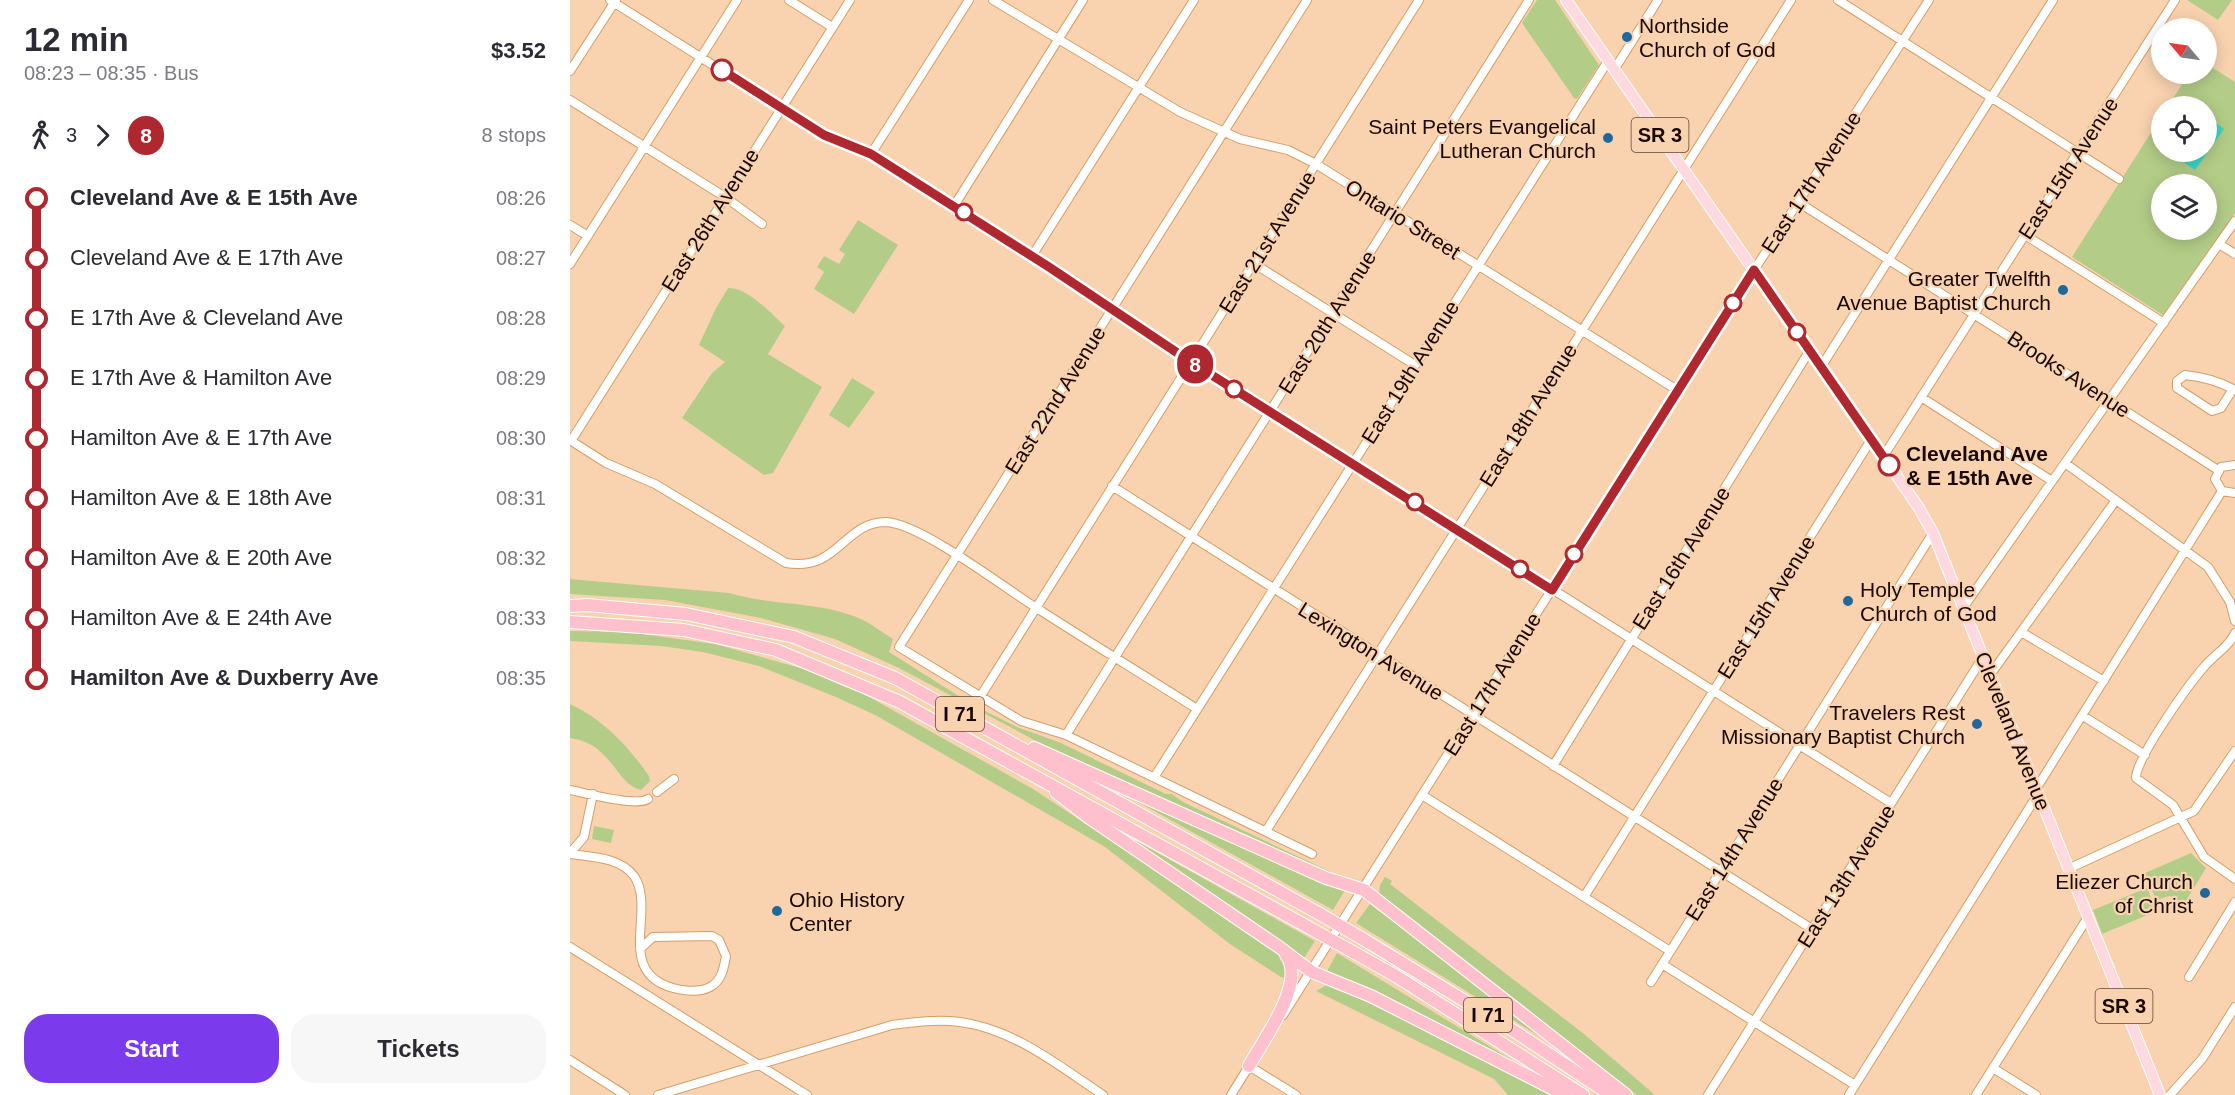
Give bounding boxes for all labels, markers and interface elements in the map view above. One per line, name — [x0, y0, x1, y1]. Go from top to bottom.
place label: Northside Church of God — [1639, 14, 1776, 61]
north arrow — [2151, 18, 2217, 84]
map controls — [2151, 18, 2217, 240]
text: 12 min — [24, 21, 129, 58]
marker: Northside Church of God — [1620, 30, 1634, 44]
text: $3.52 — [491, 38, 546, 63]
unlabelled marker — [711, 59, 733, 81]
text: 08:23 – 08:35 · Bus — [24, 62, 199, 84]
street label: East 15th Avenue — [2014, 93, 2122, 243]
button: locate — [2151, 96, 2217, 162]
street label: East 17th Avenue — [1757, 107, 1865, 257]
place label: Saint Peters Evangelical Lutheran Church — [1368, 115, 1596, 162]
road number: SR 3 — [1632, 118, 1688, 152]
icon: walk — [24, 119, 57, 152]
icon: forward — [86, 119, 119, 152]
text: 3 — [66, 124, 77, 146]
text: 8 — [140, 124, 152, 147]
text: 8 stops — [482, 124, 546, 146]
marker: Saint Peters Evangelical Lutheran Church — [1601, 131, 1615, 145]
street label: East 26th Avenue — [657, 144, 763, 296]
street label: East 21st Avenue — [1214, 167, 1320, 317]
button: layers — [2151, 174, 2217, 240]
street label: Ontario Street — [1341, 175, 1465, 263]
text: Cleveland Ave & E 15th Ave — [70, 185, 358, 210]
text: 08:26 — [496, 187, 546, 209]
unlabelled marker — [955, 203, 973, 221]
text: Cleveland Ave & E 17th Ave — [70, 245, 343, 270]
street label: East 20th Avenue — [1274, 246, 1380, 398]
text: 08:27 — [496, 247, 546, 269]
place label: Greater Twelfth Avenue Baptist Church — [1837, 267, 2051, 314]
marker: Greater Twelfth Avenue Baptist Church — [2056, 283, 2070, 297]
unlabelled marker — [1724, 294, 1742, 312]
street label: East 19th Avenue — [1357, 296, 1463, 448]
text: E 17th Ave & Cleveland Ave — [70, 305, 343, 330]
text: 08:28 — [496, 307, 546, 329]
street label: East 22nd Avenue — [1000, 322, 1110, 478]
unlabelled marker — [1788, 323, 1806, 341]
street label: Brooks Avenue — [2004, 326, 2134, 422]
street label: East 18th Avenue — [1475, 339, 1581, 491]
line badge: 8 — [1176, 344, 1214, 384]
text: 8 — [1189, 353, 1201, 376]
text: E 17th Ave & Hamilton Ave — [70, 365, 332, 390]
text: 08:29 — [496, 367, 546, 389]
unlabelled marker — [1225, 380, 1243, 398]
text: Hamilton Ave & E 17th Ave — [70, 425, 332, 450]
text: 08:30 — [496, 427, 546, 449]
place label: Cleveland Ave & E 15th Ave — [1906, 442, 2048, 489]
marker: Cleveland Ave & E 15th Ave — [1878, 454, 1900, 476]
street label: East 16th Avenue — [1628, 482, 1734, 634]
text: Hamilton Ave & E 18th Ave — [70, 485, 332, 510]
text: 08:31 — [496, 487, 546, 509]
unlabelled marker — [1406, 493, 1424, 511]
street label: East 15th Avenue — [1713, 531, 1819, 683]
text: Hamilton Ave & E 20th Ave — [70, 545, 332, 570]
unlabelled marker — [1565, 545, 1583, 563]
text: 08:32 — [496, 547, 546, 569]
unlabelled marker — [1511, 560, 1529, 578]
place label: Holy Temple Church of God — [1860, 578, 1997, 625]
marker: Holy Temple Church of God — [1841, 594, 1855, 608]
street label: Lexington Avenue — [1294, 597, 1448, 705]
text: Hamilton Ave & E 24th Ave — [70, 605, 332, 630]
text: 08:33 — [496, 607, 546, 629]
street label: East 17th Avenue — [1439, 608, 1545, 760]
street label: Cleveland Avenue — [1971, 648, 2055, 814]
text: Hamilton Ave & Duxberry Ave — [70, 665, 379, 690]
text: 08:35 — [496, 667, 546, 689]
road number: I 71 — [936, 697, 984, 731]
place label: Travelers Rest Missionary Baptist Church — [1721, 701, 1965, 748]
marker: Travelers Rest Missionary Baptist Church — [1970, 717, 1984, 731]
street label: East 14th Avenue — [1681, 773, 1787, 925]
street label: East 13th Avenue — [1793, 800, 1899, 952]
place label: Eliezer Church of Christ — [2055, 870, 2193, 917]
marker: Eliezer Church of Christ — [2198, 886, 2212, 900]
place label: Ohio History Center — [789, 888, 905, 935]
marker: Ohio History Center — [770, 904, 784, 918]
road number: SR 3 — [2096, 989, 2152, 1023]
road number: I 71 — [1464, 998, 1512, 1032]
button: Start — [24, 1014, 279, 1083]
button: Tickets — [291, 1014, 546, 1083]

